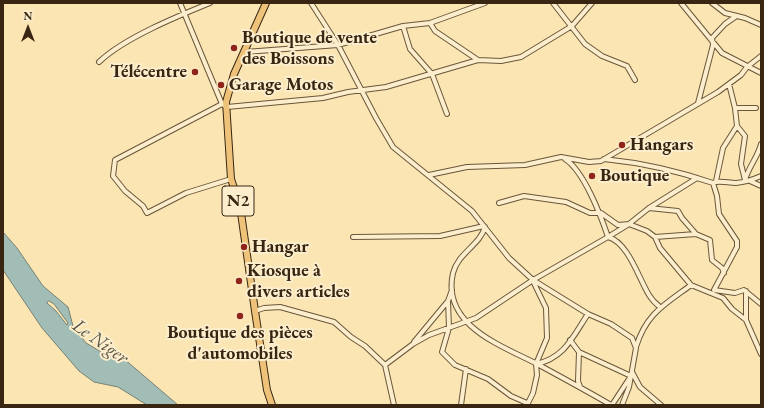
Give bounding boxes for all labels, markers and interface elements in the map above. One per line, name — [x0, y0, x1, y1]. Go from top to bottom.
north arrow — [8, 8, 48, 48]
text: N — [24, 9, 32, 23]
place label: Boutique de vente des Boissons — [242, 27, 377, 70]
marker: Boutique de vente des Boissons — [229, 43, 239, 53]
place label: Télécentre — [110, 61, 187, 83]
marker: Télécentre — [190, 67, 200, 77]
place label: Garage Motos — [229, 74, 333, 96]
marker: Garage Motos — [216, 80, 226, 90]
place label: Hangars — [630, 134, 693, 156]
marker: Hangars — [617, 140, 627, 150]
place label: Boutique — [600, 165, 669, 187]
marker: Boutique — [587, 171, 597, 181]
road number: N2 — [222, 186, 254, 216]
place label: Hangar — [252, 236, 309, 258]
marker: Hangar — [239, 242, 249, 252]
place label: Kiosque à divers articles — [247, 260, 350, 302]
marker: Kiosque à divers articles — [234, 276, 244, 286]
marker: Boutique des pièces d'automobiles — [235, 311, 245, 321]
water label: Le Niger — [68, 315, 132, 369]
place label: Boutique des pièces d'automobiles — [167, 322, 313, 364]

